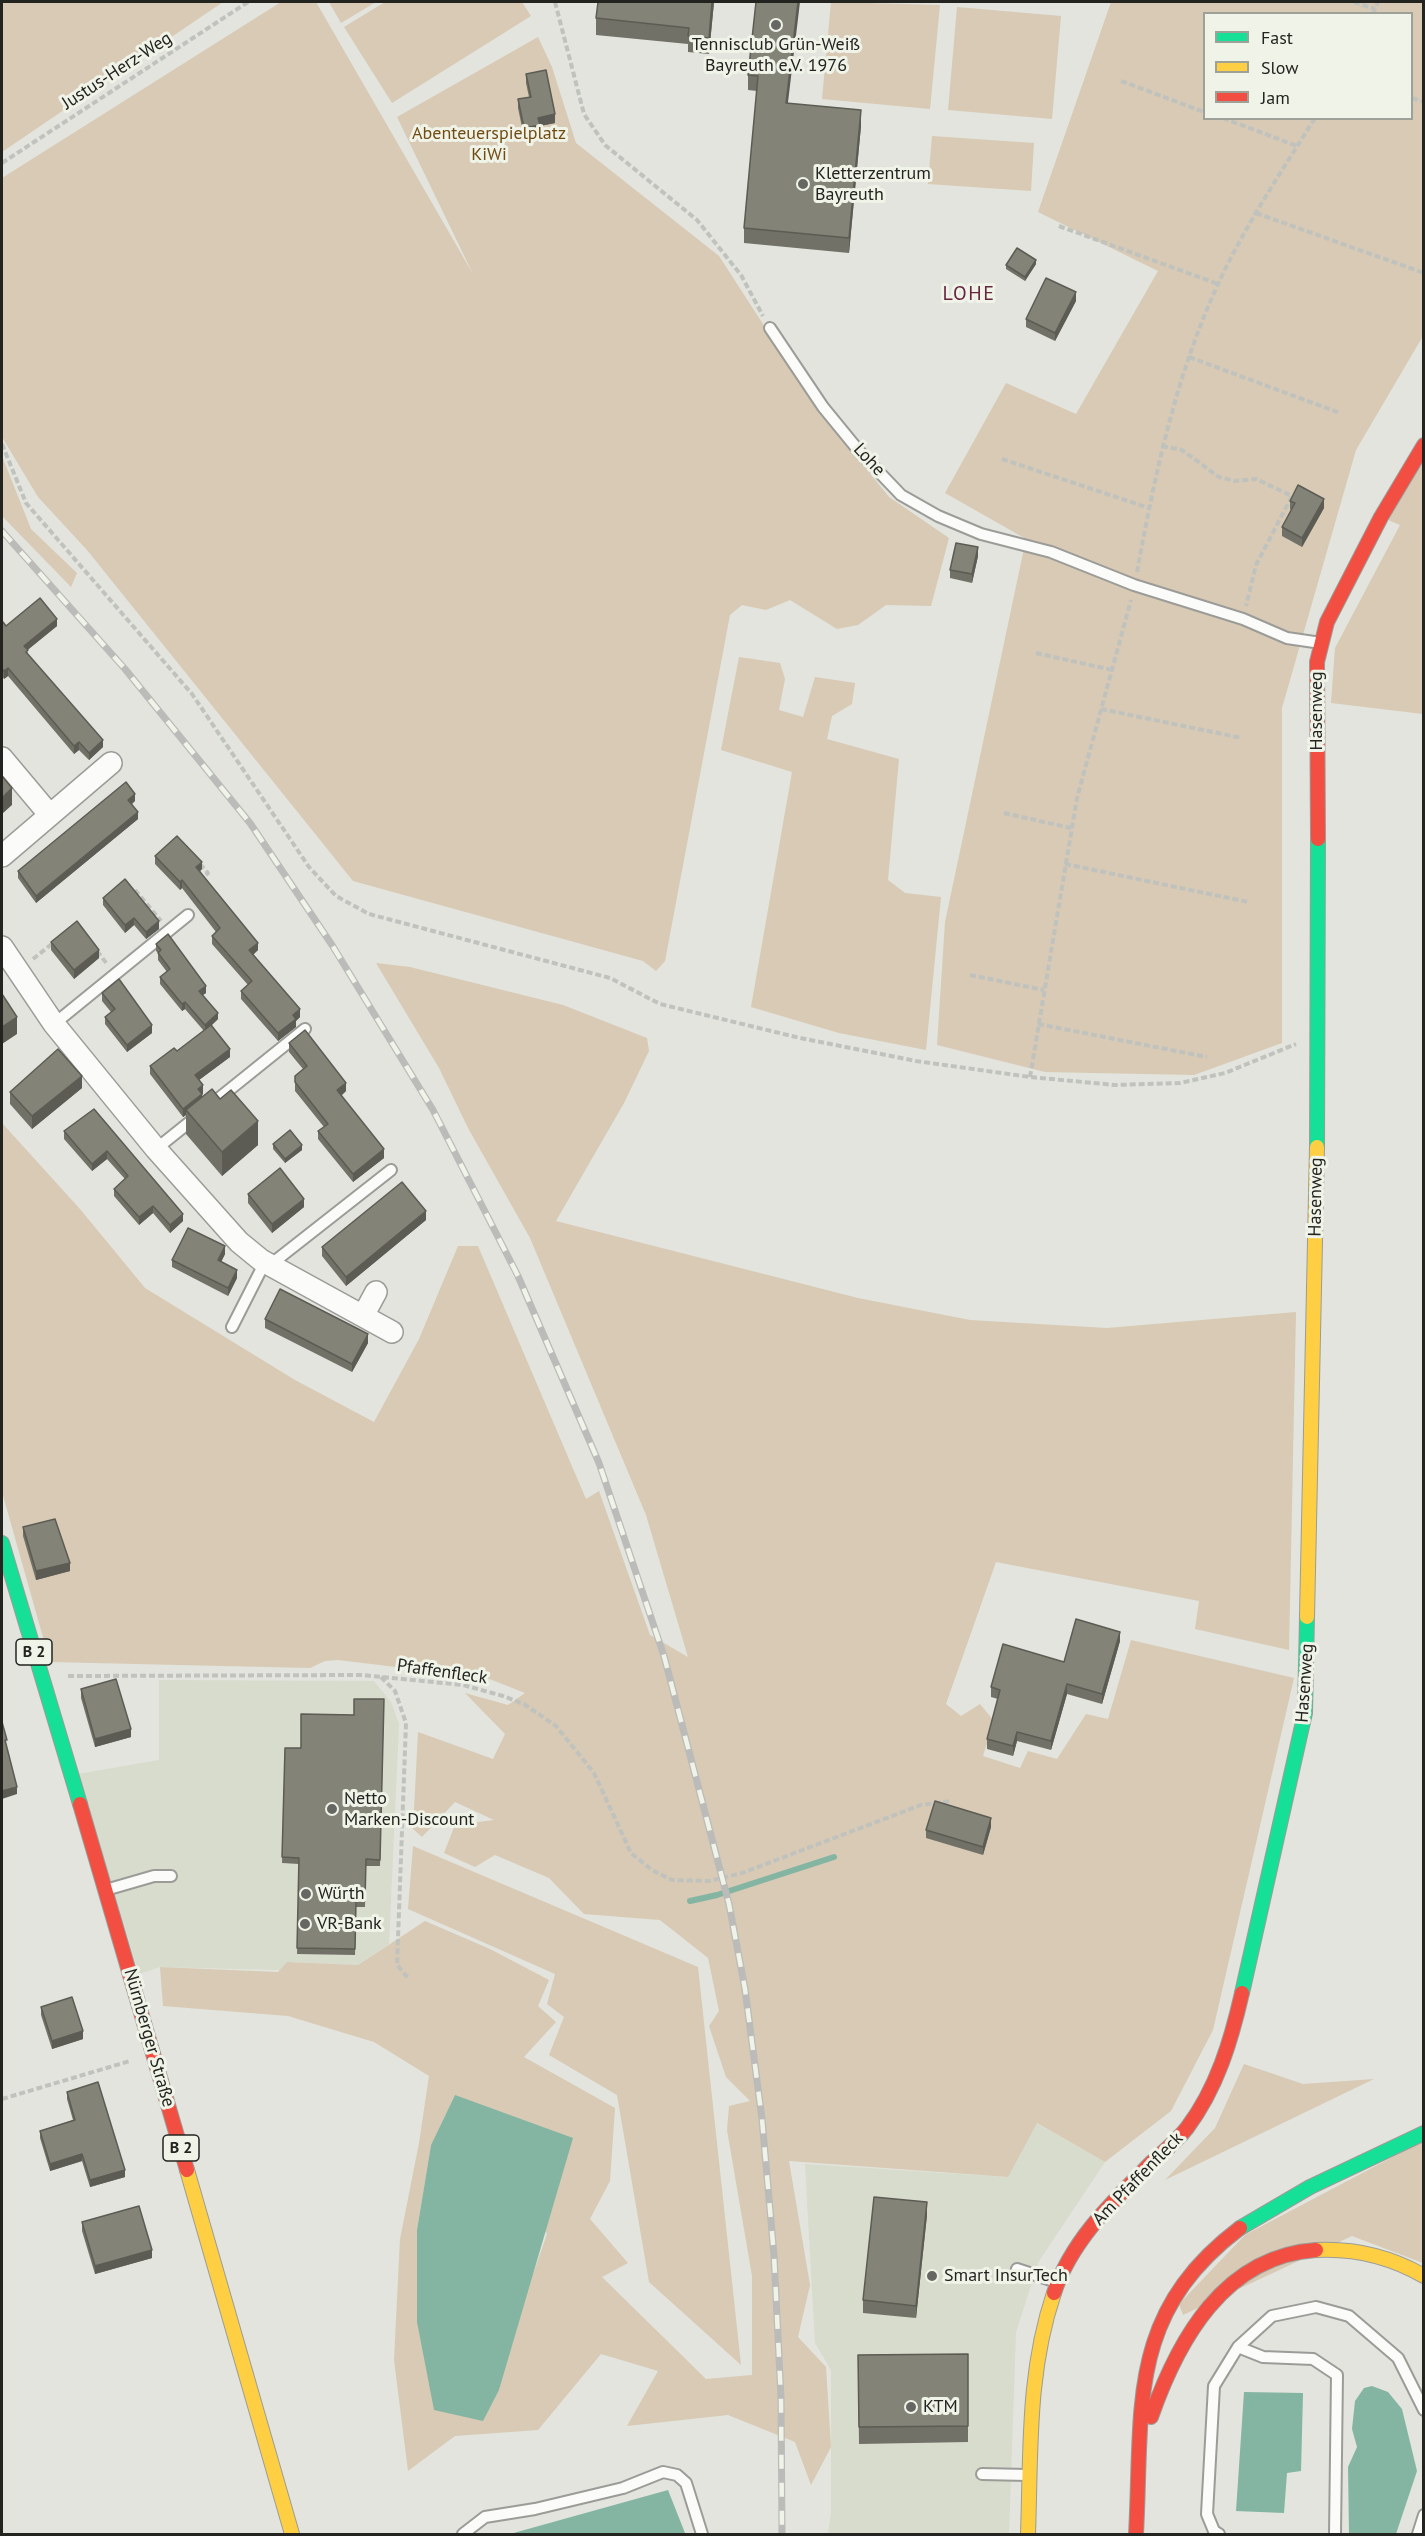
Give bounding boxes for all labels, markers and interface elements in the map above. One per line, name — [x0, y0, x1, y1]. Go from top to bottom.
legend — [1203, 12, 1413, 120]
marker: Tennisclub Grün-Weiß Bayreuth e.V. 1976 — [769, 18, 783, 32]
text: Fast — [1261, 26, 1293, 49]
street label: Justus-Herz-Weg — [58, 28, 176, 114]
place label: Tennisclub Grün-Weiß Bayreuth e.V. 1976 — [692, 34, 860, 76]
text: Slow — [1261, 56, 1299, 79]
text: Jam — [1261, 86, 1290, 109]
park label: Abenteuerspielplatz KiWi — [412, 123, 566, 166]
place label: Kletterzentrum Bayreuth — [815, 163, 931, 206]
marker: Kletterzentrum Bayreuth — [796, 177, 810, 191]
district label: LOHE — [943, 282, 995, 306]
street label: Lohe — [849, 439, 889, 481]
street label: Hasenweg — [1306, 671, 1328, 751]
street label: Hasenweg — [1305, 1157, 1327, 1237]
road number: B 2 — [16, 1639, 52, 1665]
street label: Hasenweg — [1291, 1643, 1319, 1723]
street label: Pfaffenfleck — [395, 1655, 489, 1689]
place label: Netto Marken-Discount — [344, 1788, 474, 1830]
marker: Netto Marken-Discount — [325, 1802, 339, 1816]
place label: Würth — [318, 1883, 365, 1905]
marker: Würth — [299, 1887, 313, 1901]
place label: VR-Bank — [317, 1913, 382, 1935]
marker: VR-Bank — [298, 1917, 312, 1931]
street label: Nürnberger Straße — [119, 1966, 179, 2110]
street label: Am Pfaffenfleck — [1088, 2128, 1188, 2230]
road number: B 2 — [163, 2135, 199, 2161]
place label: Smart InsurTech — [944, 2265, 1068, 2287]
marker: Smart InsurTech — [925, 2269, 939, 2283]
place label: KTM — [923, 2396, 958, 2418]
marker: KTM — [904, 2400, 918, 2414]

